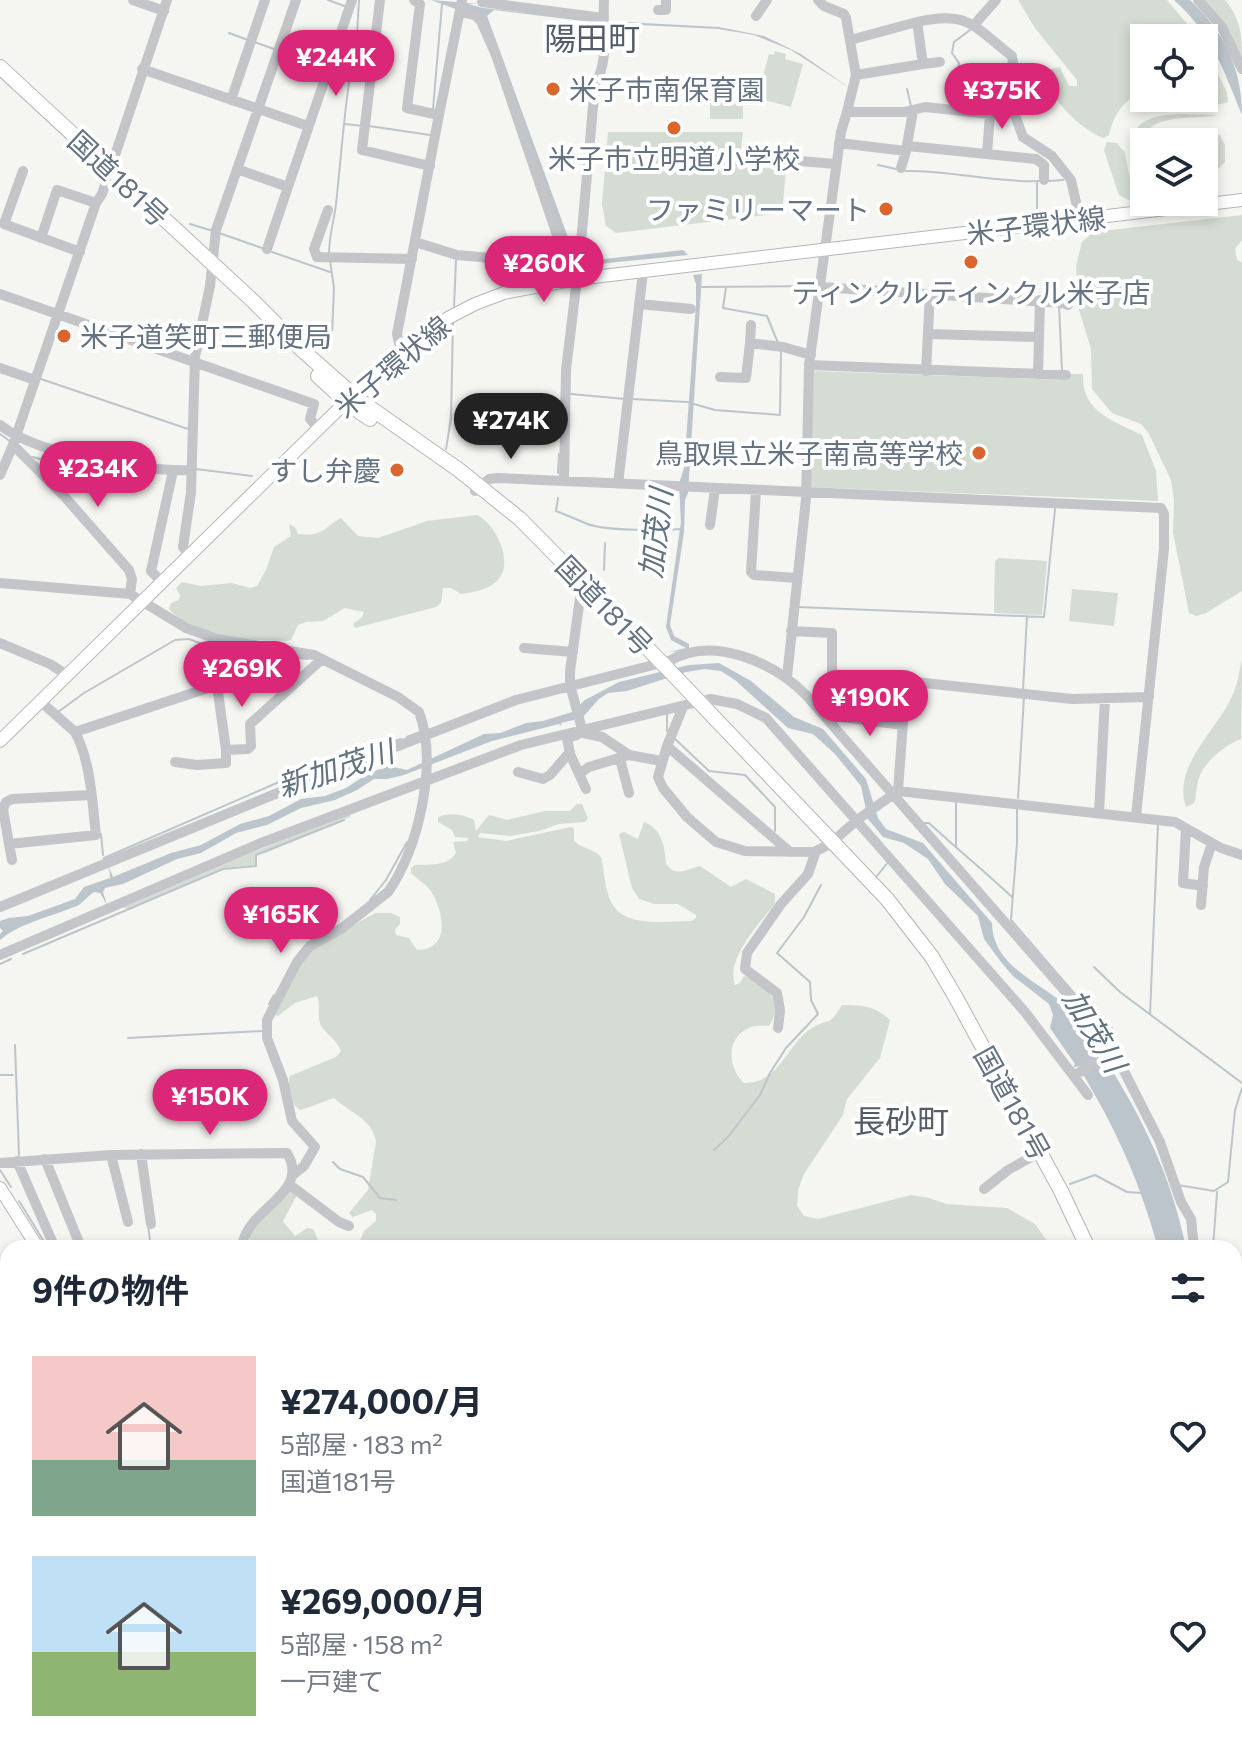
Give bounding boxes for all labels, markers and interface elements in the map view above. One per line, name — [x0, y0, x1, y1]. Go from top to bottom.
district label: 陽田町 — [544, 17, 640, 57]
map controls — [1130, 24, 1218, 216]
button: locate — [1130, 24, 1218, 112]
pin: ¥244K — [280, 30, 392, 98]
text: ¥244K — [295, 40, 377, 71]
pin: ¥375K — [946, 63, 1058, 131]
place label: 米子市南保育園 — [569, 72, 765, 106]
text: ¥375K — [962, 73, 1042, 104]
marker: 米子市南保育園 — [544, 80, 562, 98]
marker: 米子市立明道小学校 — [665, 119, 683, 137]
street label: 国道181号 — [62, 123, 176, 233]
button: layers — [1130, 128, 1218, 216]
place label: 米子市立明道小学校 — [548, 141, 800, 175]
place label: ファミリーマート — [646, 192, 870, 226]
marker: ファミリーマート — [877, 200, 895, 218]
street label: 米子環状線 — [964, 200, 1108, 250]
pin: ¥260K — [488, 236, 600, 304]
text: ¥260K — [503, 246, 585, 277]
marker: ティンクルティンクル米子店 — [962, 253, 980, 271]
place label: ティンクルティンクル米子店 — [792, 275, 1150, 309]
street label: 米子環状線 — [327, 308, 457, 424]
place label: 米子道笑町三郵便局 — [80, 319, 332, 353]
marker: 米子道笑町三郵便局 — [55, 327, 73, 345]
pin: ¥274K — [455, 393, 567, 461]
text: ¥274K — [472, 403, 550, 434]
place label: 鳥取県立米子南高等学校 — [655, 436, 963, 470]
pin: ¥234K — [42, 441, 154, 509]
marker: 鳥取県立米子南高等学校 — [970, 444, 988, 462]
text: ¥234K — [58, 451, 138, 482]
place label: すし弁慶 — [269, 453, 381, 487]
marker: すし弁慶 — [388, 461, 406, 479]
water label: 加茂川 — [630, 483, 678, 580]
street label: 国道181号 — [549, 548, 661, 662]
pin: ¥269K — [186, 641, 298, 709]
text: ¥269K — [201, 651, 283, 682]
pin: ¥190K — [814, 670, 926, 738]
text: ¥190K — [830, 680, 910, 711]
water label: 新加茂川 — [272, 730, 401, 803]
pin: ¥165K — [225, 887, 337, 955]
text: ¥165K — [242, 897, 320, 928]
water label: 加茂川 — [1057, 982, 1137, 1081]
street label: 国道181号 — [968, 1040, 1058, 1166]
pin: ¥150K — [154, 1069, 266, 1137]
text: ¥150K — [170, 1079, 250, 1110]
district label: 長砂町 — [853, 1100, 949, 1140]
icon: filters — [1166, 1266, 1210, 1310]
text: 9件の物件 — [32, 1268, 189, 1310]
text: ¥274,000/月 — [280, 1379, 483, 1421]
icon: home — [96, 1388, 192, 1484]
icon: heart — [1166, 1414, 1210, 1458]
text: 5部屋 · 183 m² — [280, 1428, 443, 1459]
text: 国道181号 — [280, 1465, 396, 1496]
text: ¥269,000/月 — [280, 1579, 487, 1621]
icon: home — [96, 1588, 192, 1684]
icon: heart — [1166, 1614, 1210, 1658]
text: 5部屋 · 158 m² — [280, 1628, 443, 1659]
text: 一戸建て — [280, 1665, 384, 1696]

